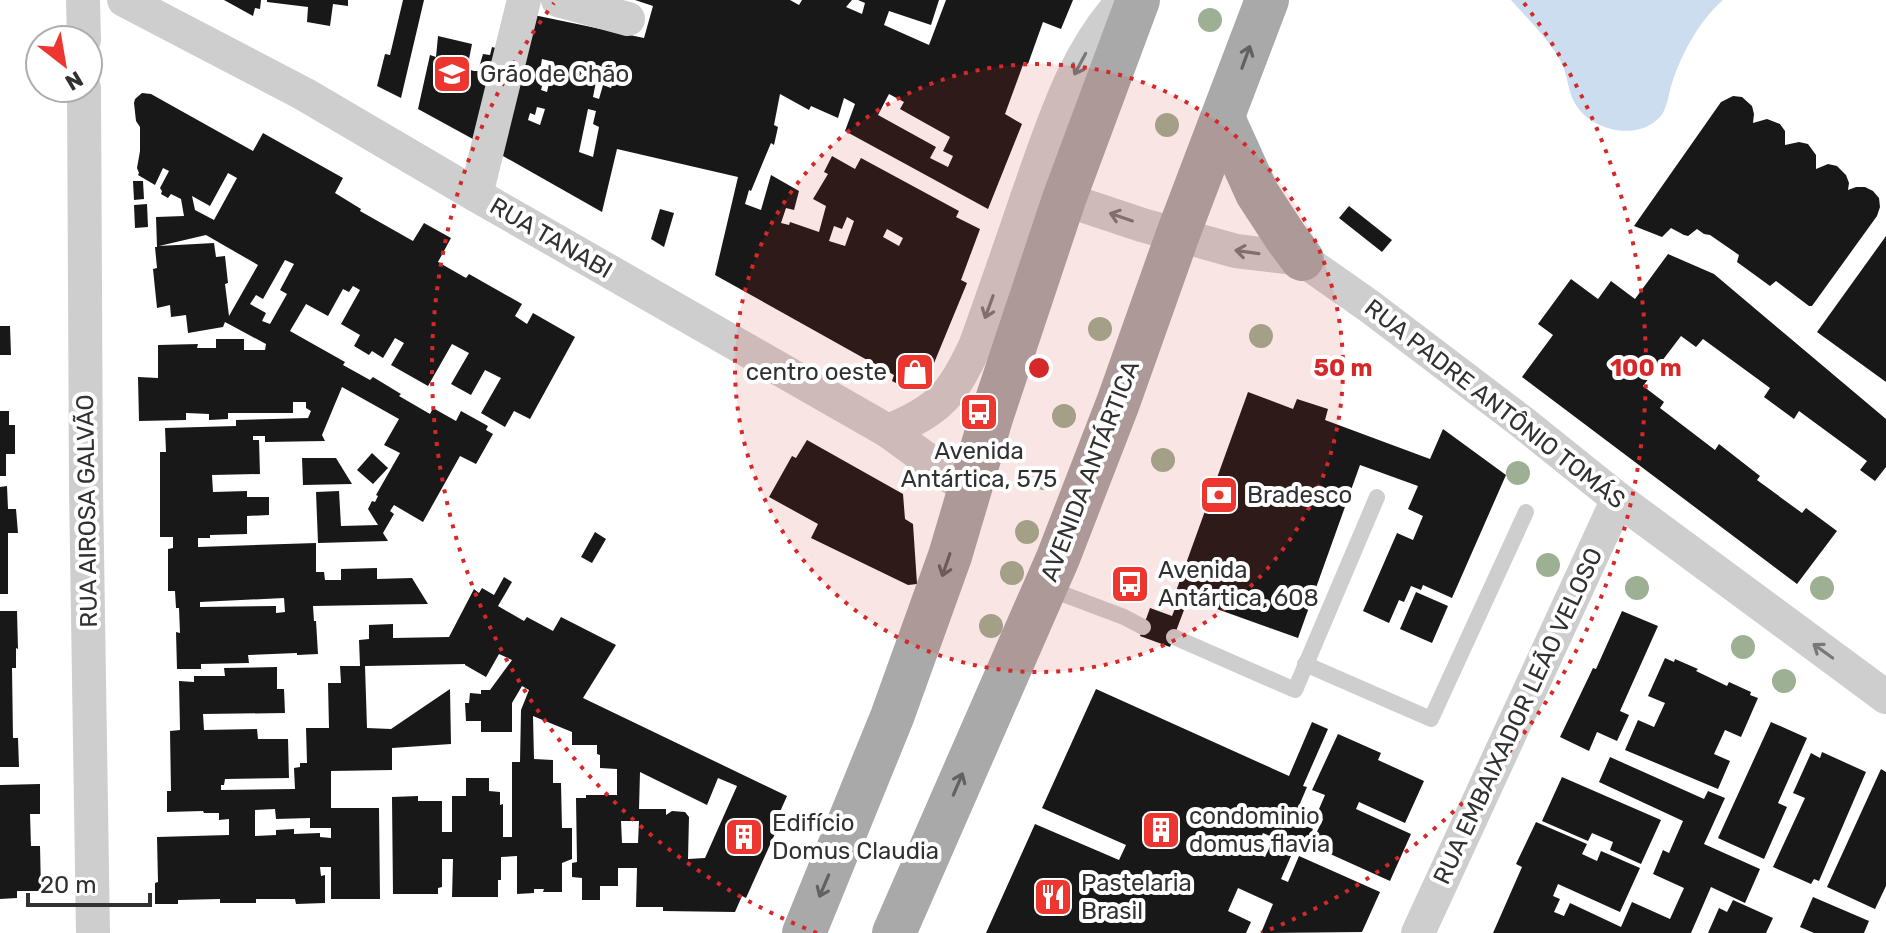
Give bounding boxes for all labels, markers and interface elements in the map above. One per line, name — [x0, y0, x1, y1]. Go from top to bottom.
north arrow — [24, 24, 104, 104]
one-way arrow — [1240, 45, 1254, 70]
one-way arrow — [1071, 52, 1087, 75]
school or university icon: Grão de Chão — [431, 53, 473, 95]
place label: Grão de Chão — [480, 60, 629, 88]
text: N — [60, 65, 88, 96]
street label: RUA TANABI — [485, 192, 617, 284]
one-way arrow — [1108, 209, 1133, 224]
one-way arrow — [1235, 244, 1260, 259]
street label: RUA PADRE ANTÔNIO TOMÁS — [1359, 294, 1631, 514]
one-way arrow — [981, 295, 995, 319]
shop icon: centro oeste — [894, 351, 936, 393]
centre of rings — [1025, 354, 1053, 382]
text: 50 m — [1314, 354, 1372, 382]
text: 100 m — [1610, 354, 1682, 382]
street label: AVENIDA ANTÁRTICA — [1035, 357, 1145, 585]
place label: centro oeste — [746, 358, 887, 386]
bus stop icon: Avenida Antártica, 575 — [958, 391, 1000, 433]
street label: RUA AIROSA GALVÃO — [71, 394, 103, 628]
place label: Avenida Antártica, 575 — [901, 437, 1057, 493]
bank icon: Bradesco — [1198, 474, 1240, 516]
place label: Bradesco — [1247, 481, 1352, 509]
street label: RUA EMBAIXADOR LEÃO VELOSO — [1428, 544, 1608, 888]
one-way arrow — [938, 552, 953, 577]
place label: Avenida Antártica, 608 — [1158, 556, 1319, 612]
bus stop icon: Avenida Antártica, 608 — [1109, 563, 1151, 605]
one-way arrow — [1813, 642, 1835, 659]
one-way arrow — [951, 772, 966, 797]
place label: condominio domus flavia — [1189, 802, 1330, 858]
place label: Edifício Domus Claudia — [772, 809, 939, 865]
building icon: condominio domus flavia — [1140, 809, 1182, 851]
building icon: Edifício Domus Claudia — [723, 816, 765, 858]
scale bar — [28, 857, 150, 907]
place label: Pastelaria Brasil — [1081, 869, 1192, 925]
text: 20 m — [40, 871, 97, 899]
one-way arrow — [815, 873, 830, 898]
restaurant icon: Pastelaria Brasil — [1032, 876, 1074, 918]

